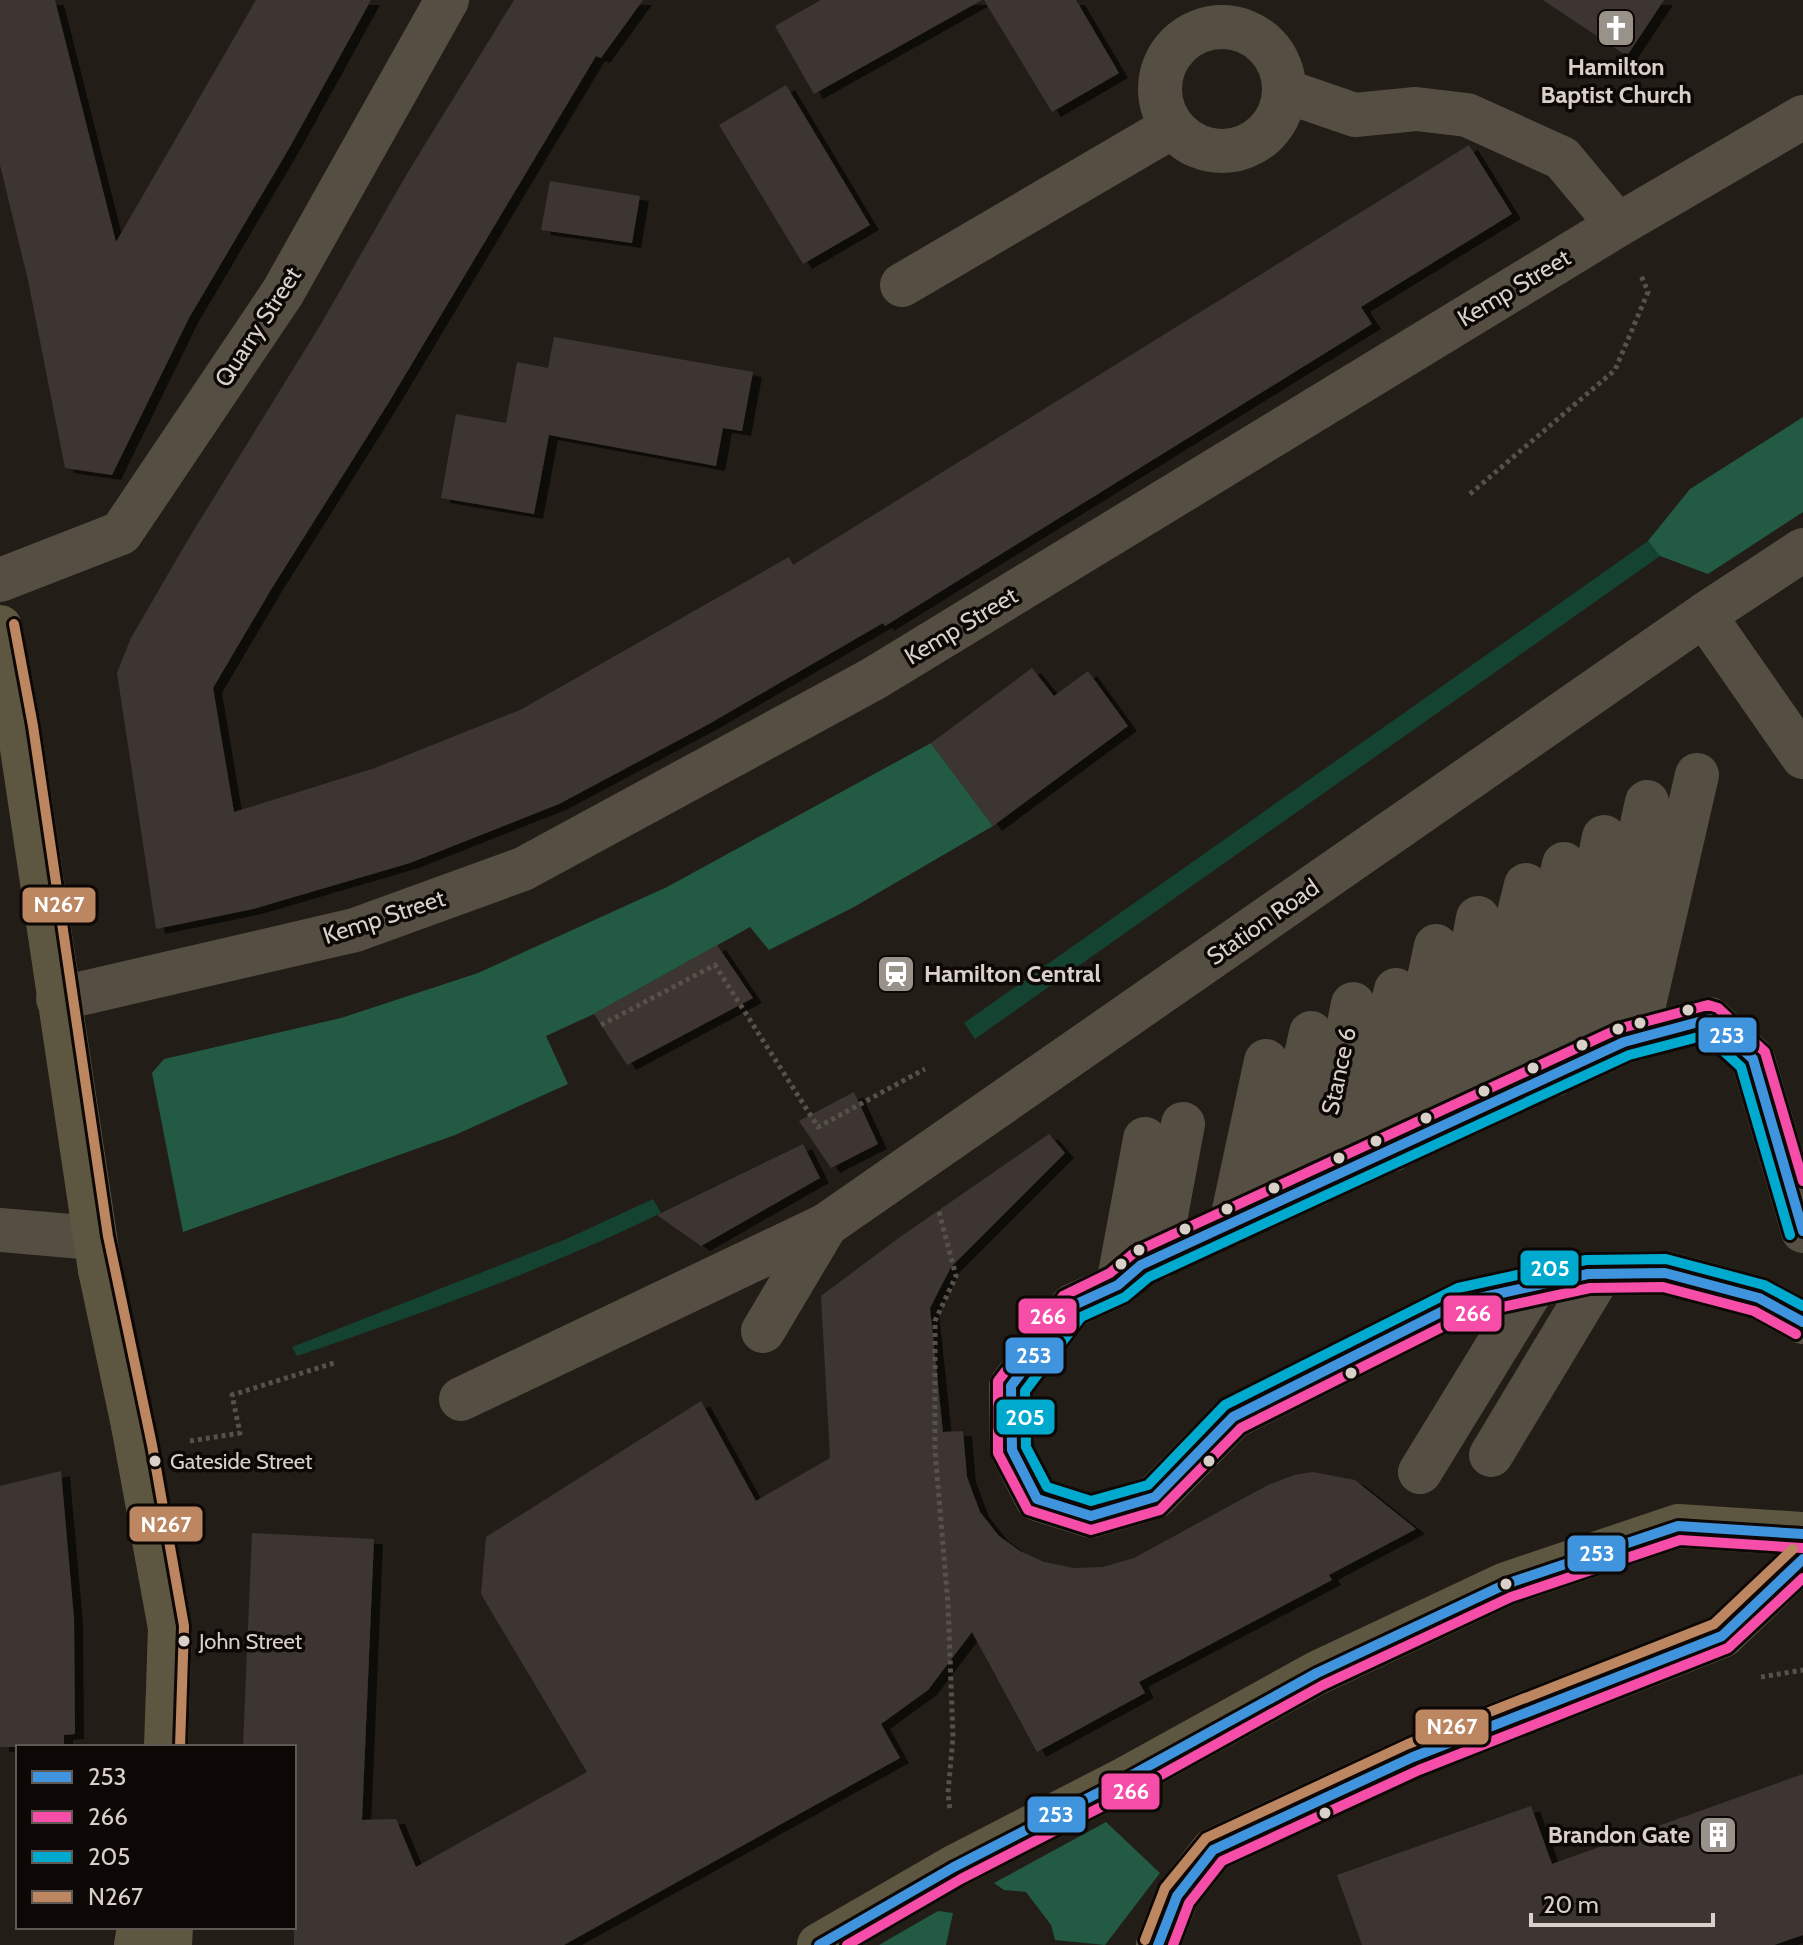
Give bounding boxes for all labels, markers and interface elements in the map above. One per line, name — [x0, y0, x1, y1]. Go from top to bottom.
church icon: Hamilton Baptist Church — [1595, 7, 1637, 49]
place label: Hamilton Baptist Church — [1540, 52, 1692, 109]
street label: Kemp Street — [1452, 243, 1575, 333]
street label: Quarry Street — [208, 261, 307, 392]
street label: Kemp Street — [899, 581, 1022, 671]
street label: Station Road — [1201, 872, 1324, 971]
street label: Kemp Street — [319, 883, 449, 950]
line badge: N267 — [21, 886, 97, 924]
text: N267 — [34, 891, 85, 918]
station icon: Hamilton Central — [875, 953, 917, 995]
place label: Hamilton Central — [924, 959, 1101, 988]
unlabelled marker — [1680, 1002, 1696, 1018]
unlabelled marker — [1632, 1015, 1648, 1031]
line badge: 253 — [1697, 1016, 1758, 1054]
unlabelled marker — [1610, 1021, 1626, 1037]
text: 253 — [1709, 1022, 1745, 1049]
street label: Stance 6 — [1315, 1024, 1362, 1117]
unlabelled marker — [1574, 1037, 1590, 1053]
unlabelled marker — [1525, 1060, 1541, 1076]
unlabelled marker — [1476, 1083, 1492, 1099]
unlabelled marker — [1418, 1110, 1434, 1126]
unlabelled marker — [1368, 1133, 1384, 1149]
unlabelled marker — [1331, 1150, 1347, 1166]
unlabelled marker — [1266, 1180, 1282, 1196]
unlabelled marker — [1219, 1201, 1235, 1217]
unlabelled marker — [1177, 1221, 1193, 1237]
unlabelled marker — [1131, 1242, 1147, 1258]
line badge: 205 — [1519, 1249, 1580, 1287]
text: 205 — [1531, 1255, 1569, 1282]
unlabelled marker — [1113, 1256, 1129, 1272]
line badge: 266 — [1442, 1294, 1503, 1333]
line badge: 266 — [1017, 1297, 1078, 1335]
text: 266 — [1455, 1300, 1491, 1327]
text: 266 — [1030, 1303, 1066, 1330]
line badge: 253 — [1004, 1336, 1065, 1375]
text: 253 — [1016, 1342, 1052, 1369]
unlabelled marker — [1343, 1365, 1359, 1381]
line badge: 205 — [995, 1398, 1056, 1436]
text: 205 — [1006, 1404, 1044, 1431]
place label: Gateside Street — [170, 1448, 313, 1475]
marker: Gateside Street — [147, 1453, 163, 1469]
unlabelled marker — [1201, 1453, 1217, 1469]
line badge: N267 — [128, 1505, 204, 1543]
text: N267 — [141, 1511, 192, 1538]
line badge: 253 — [1566, 1534, 1627, 1573]
text: 253 — [1579, 1540, 1615, 1567]
unlabelled marker — [1498, 1576, 1514, 1592]
place label: John Street — [198, 1628, 303, 1655]
marker: John Street — [176, 1633, 192, 1649]
line badge: N267 — [1414, 1708, 1490, 1746]
text: N267 — [1427, 1713, 1478, 1740]
legend — [16, 1745, 296, 1929]
text: 253 — [88, 1762, 127, 1791]
line badge: 266 — [1100, 1772, 1161, 1811]
text: 266 — [1113, 1778, 1149, 1805]
line badge: 253 — [1026, 1795, 1087, 1834]
text: 253 — [1038, 1801, 1074, 1828]
text: 266 — [88, 1802, 128, 1831]
unlabelled marker — [1317, 1805, 1333, 1821]
building icon: Brandon Gate — [1697, 1814, 1739, 1856]
place label: Brandon Gate — [1548, 1820, 1690, 1849]
text: 205 — [88, 1842, 130, 1871]
scale bar — [1531, 1877, 1713, 1927]
text: N267 — [88, 1882, 143, 1911]
text: 20 m — [1543, 1890, 1599, 1919]

